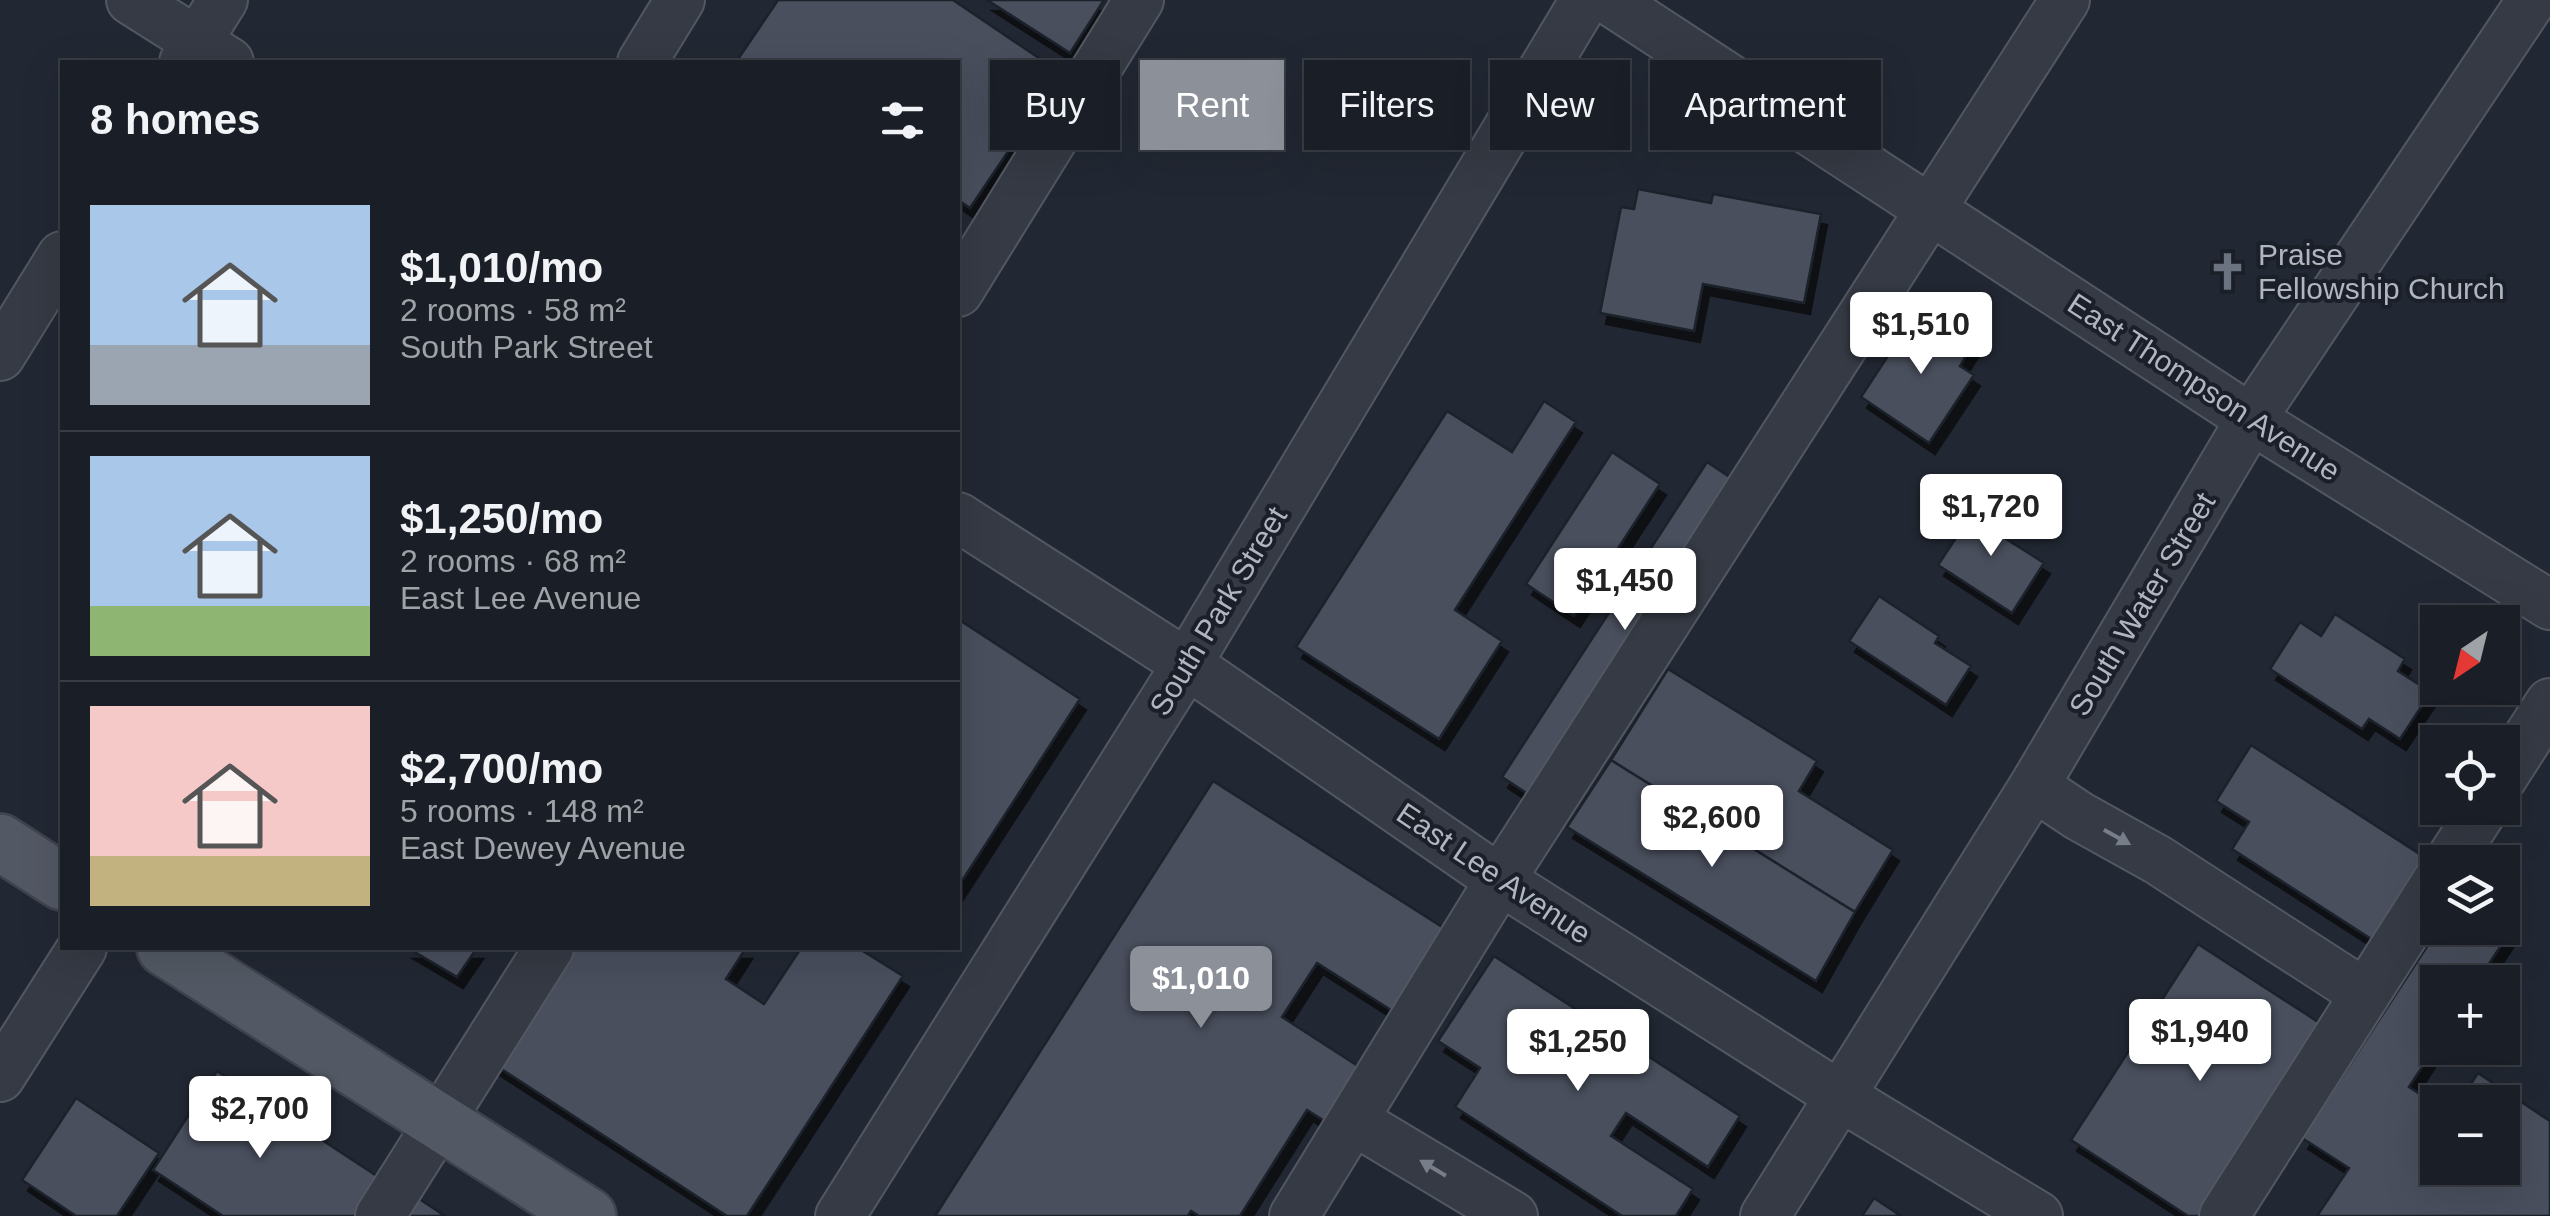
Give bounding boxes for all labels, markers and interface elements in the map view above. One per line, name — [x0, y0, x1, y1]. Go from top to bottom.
chip: Buy — [990, 60, 1120, 150]
chip: Rent — [1140, 60, 1284, 150]
chip: Filters — [1304, 60, 1470, 150]
chip: New — [1490, 60, 1630, 150]
chip: Apartment — [1650, 60, 1881, 150]
icon: filters — [875, 93, 930, 148]
text: 8 homes — [90, 96, 260, 143]
place label: Praise Fellowship Church — [2258, 238, 2505, 305]
text: $1,010/mo — [400, 244, 603, 291]
icon: home — [170, 245, 290, 365]
church icon: Praise Fellowship Church — [2207, 250, 2249, 292]
street label: East Thompson Avenue — [2062, 287, 2346, 487]
text: 2 rooms · 58 m² — [400, 292, 626, 328]
pin: $1,510 — [1840, 292, 2002, 377]
text: $1,510 — [1872, 306, 1970, 342]
text: South Park Street — [400, 329, 653, 365]
pin: $1,720 — [1910, 474, 2072, 559]
street label: South Water Street — [2062, 486, 2222, 721]
text: $1,720 — [1942, 488, 2040, 524]
text: $1,250/mo — [400, 495, 603, 542]
icon: home — [170, 496, 290, 616]
street label: South Park Street — [1143, 500, 1293, 721]
text: 2 rooms · 68 m² — [400, 543, 626, 579]
pin: $1,450 — [1544, 548, 1706, 633]
text: $1,450 — [1576, 562, 1674, 598]
text: East Lee Avenue — [400, 580, 641, 616]
north arrow — [2420, 605, 2520, 705]
map controls — [2420, 605, 2520, 1185]
button: locate — [2420, 725, 2520, 825]
text: $2,700/mo — [400, 745, 603, 792]
icon: home — [170, 746, 290, 866]
pin: $2,600 — [1631, 785, 1793, 870]
text: 5 rooms · 148 m² — [400, 793, 644, 829]
street label: East Lee Avenue — [1391, 796, 1597, 950]
text: $2,600 — [1663, 799, 1761, 835]
one-way arrow — [2103, 827, 2131, 845]
text: East Dewey Avenue — [400, 830, 686, 866]
button: layers — [2420, 845, 2520, 945]
pin: $1,010 — [1120, 946, 1282, 1031]
text: $1,010 — [1152, 960, 1250, 996]
button: + — [2420, 965, 2520, 1065]
pin: $1,940 — [2119, 999, 2281, 1084]
pin: $1,250 — [1497, 1009, 1659, 1094]
text: $1,940 — [2151, 1013, 2249, 1049]
text: $1,250 — [1529, 1023, 1627, 1059]
pin: $2,700 — [179, 1076, 341, 1161]
button: − — [2420, 1085, 2520, 1185]
text: $2,700 — [211, 1090, 309, 1126]
one-way arrow — [1419, 1160, 1447, 1177]

